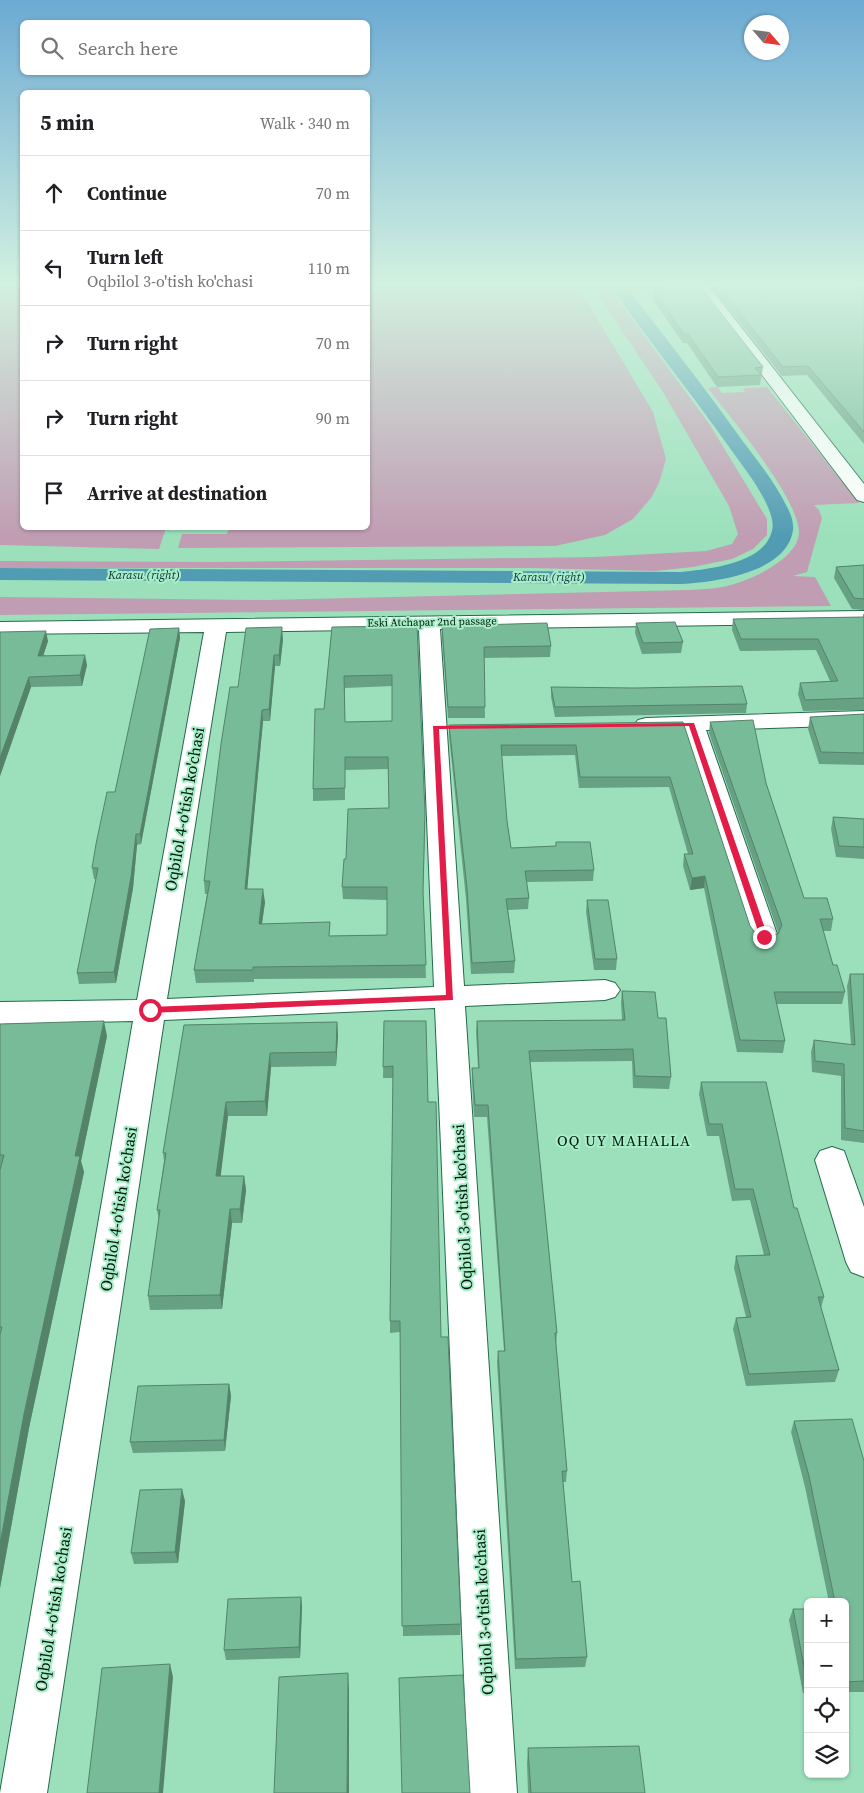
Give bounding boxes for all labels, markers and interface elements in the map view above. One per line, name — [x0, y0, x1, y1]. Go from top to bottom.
north arrow — [744, 15, 789, 60]
search box — [20, 20, 370, 75]
icon: search — [38, 34, 66, 62]
text: Search here — [78, 35, 178, 61]
text: 5 min — [40, 108, 95, 137]
text: Walk · 340 m — [260, 112, 350, 134]
icon: ahead — [40, 179, 68, 207]
text: Continue — [87, 180, 167, 206]
text: 70 m — [316, 182, 350, 204]
text: Turn left — [87, 244, 163, 270]
icon: left — [40, 254, 68, 282]
text: 110 m — [308, 257, 350, 279]
text: Oqbilol 3-o'tish ko'chasi — [87, 270, 253, 292]
icon: right — [40, 329, 68, 357]
text: Turn right — [87, 330, 178, 356]
text: 70 m — [316, 332, 350, 354]
icon: right — [40, 404, 68, 432]
text: Turn right — [87, 405, 178, 431]
text: 90 m — [316, 407, 350, 429]
icon: arrive — [40, 479, 68, 507]
text: Arrive at destination — [87, 480, 267, 506]
water label: Karasu (right) — [107, 567, 180, 583]
water label: Karasu (right) — [512, 569, 585, 585]
street label: Eski Atchapar 2nd passage — [367, 613, 497, 631]
street label: Oqbilol 4-o'tish ko'chasi — [159, 725, 209, 893]
route end — [753, 926, 776, 949]
route start — [139, 999, 162, 1022]
street label: Oqbilol 3-o'tish ko'chasi — [447, 1123, 477, 1291]
street label: Oqbilol 4-o'tish ko'chasi — [94, 1125, 142, 1293]
district label: OQ UY MAHALLA — [557, 1130, 691, 1151]
street label: Oqbilol 4-o'tish ko'chasi — [29, 1525, 77, 1693]
street label: Oqbilol 3-o'tish ko'chasi — [468, 1528, 498, 1696]
map controls — [804, 1598, 849, 1778]
button: + — [804, 1598, 849, 1643]
button: − — [804, 1643, 849, 1688]
button: locate — [804, 1688, 849, 1733]
button: layers — [804, 1733, 849, 1778]

